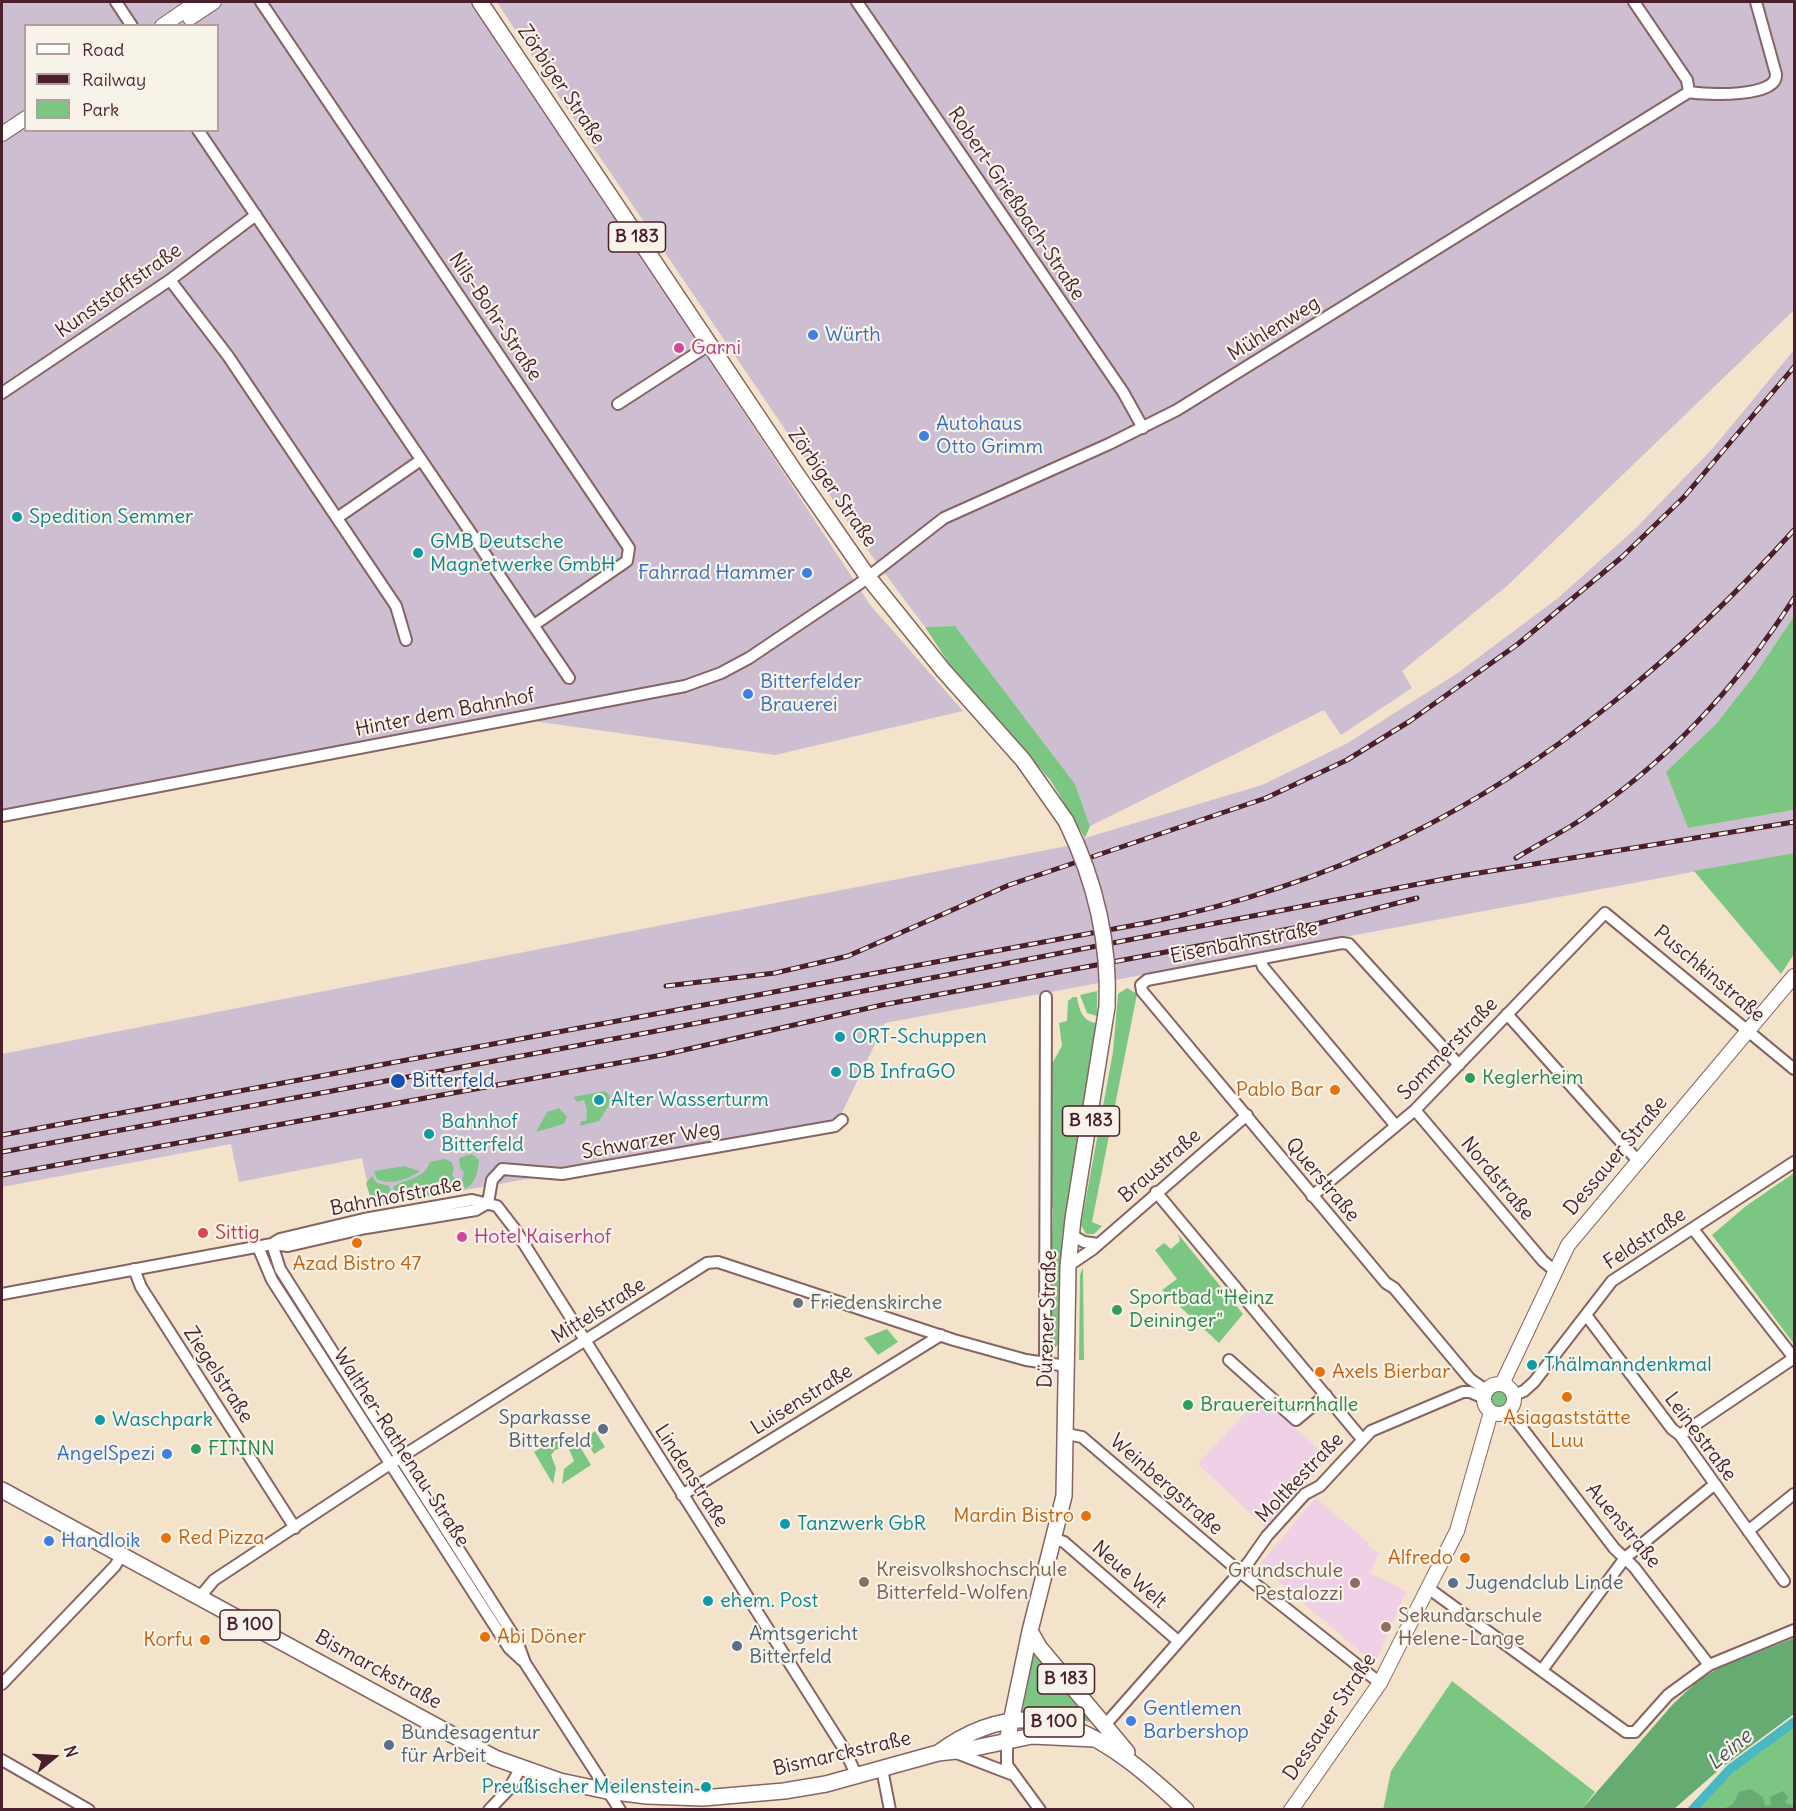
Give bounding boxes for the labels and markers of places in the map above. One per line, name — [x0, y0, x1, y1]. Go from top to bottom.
place label: Würth — [825, 323, 881, 347]
marker: Würth — [806, 328, 820, 342]
place label: Garni — [691, 336, 741, 360]
marker: Garni — [672, 341, 686, 355]
place label: Autohaus Otto Grimm — [936, 412, 1043, 459]
marker: Autohaus Otto Grimm — [917, 429, 931, 443]
place label: Spedition Semmer — [29, 505, 193, 529]
marker: Spedition Semmer — [10, 510, 24, 524]
place label: GMB Deutsche Magnetwerke GmbH — [430, 530, 615, 577]
marker: GMB Deutsche Magnetwerke GmbH — [411, 546, 425, 560]
place label: Fahrrad Hammer — [638, 561, 795, 585]
marker: Fahrrad Hammer — [800, 566, 814, 580]
place label: Bitterfelder Brauerei — [760, 670, 862, 717]
marker: Bitterfelder Brauerei — [741, 687, 755, 701]
place label: ORT-Schuppen — [852, 1025, 987, 1049]
marker: ORT-Schuppen — [833, 1030, 847, 1044]
place label: DB InfraGO — [848, 1060, 956, 1084]
marker: DB InfraGO — [829, 1065, 843, 1079]
place label: Keglerheim — [1482, 1066, 1584, 1090]
place label: Bitterfeld — [412, 1069, 495, 1093]
marker: Keglerheim — [1463, 1071, 1477, 1085]
marker: Bitterfeld — [389, 1072, 407, 1090]
place label: Pablo Bar — [1236, 1078, 1323, 1102]
marker: Pablo Bar — [1328, 1083, 1342, 1097]
place label: Alter Wasserturm — [611, 1088, 769, 1112]
marker: Alter Wasserturm — [592, 1093, 606, 1107]
place label: Bahnhof Bitterfeld — [441, 1110, 524, 1157]
marker: Bahnhof Bitterfeld — [422, 1127, 436, 1141]
place label: Sittig — [215, 1221, 260, 1245]
place label: Hotel Kaiserhof — [474, 1225, 611, 1249]
marker: Sittig — [196, 1226, 210, 1240]
marker: Hotel Kaiserhof — [455, 1230, 469, 1244]
marker: Azad Bistro 47 — [350, 1236, 364, 1250]
place label: Azad Bistro 47 — [293, 1252, 421, 1276]
place label: Sportbad "Heinz Deininger" — [1129, 1286, 1274, 1333]
place label: Friedenskirche — [810, 1291, 942, 1315]
marker: Friedenskirche — [791, 1296, 805, 1310]
marker: Sportbad "Heinz Deininger" — [1110, 1303, 1124, 1317]
place label: Thälmanndenkmal — [1544, 1353, 1712, 1377]
marker: Thälmanndenkmal — [1525, 1358, 1539, 1372]
place label: Axels Bierbar — [1332, 1360, 1450, 1384]
marker: Axels Bierbar — [1313, 1365, 1327, 1379]
marker: Asiagaststätte Luu — [1560, 1390, 1574, 1404]
place label: Brauereiturnhalle — [1200, 1393, 1358, 1417]
marker: Brauereiturnhalle — [1181, 1398, 1195, 1412]
place label: Sparkasse Bitterfeld — [498, 1406, 591, 1453]
place label: Asiagaststätte Luu — [1503, 1406, 1631, 1453]
place label: Waschpark — [112, 1408, 213, 1432]
marker: Waschpark — [93, 1413, 107, 1427]
marker: Sparkasse Bitterfeld — [596, 1422, 610, 1436]
place label: FITINN — [208, 1437, 275, 1461]
place label: AngelSpezi — [57, 1442, 155, 1466]
marker: FITINN — [189, 1442, 203, 1456]
marker: AngelSpezi — [160, 1447, 174, 1461]
place label: Mardin Bistro — [953, 1504, 1074, 1528]
marker: Mardin Bistro — [1079, 1509, 1093, 1523]
place label: Tanzwerk GbR — [797, 1512, 926, 1536]
marker: Tanzwerk GbR — [778, 1517, 792, 1531]
place label: Red Pizza — [178, 1526, 264, 1550]
place label: Handloik — [61, 1529, 141, 1553]
marker: Red Pizza — [159, 1531, 173, 1545]
marker: Handloik — [42, 1534, 56, 1548]
place label: Alfredo — [1388, 1546, 1453, 1570]
marker: Alfredo — [1458, 1551, 1472, 1565]
place label: Kreisvolkshochschule Bitterfeld-Wolfen — [876, 1558, 1067, 1605]
place label: Grundschule Pestalozzi — [1228, 1559, 1343, 1606]
place label: Jugendclub Linde — [1465, 1571, 1624, 1595]
marker: Kreisvolkshochschule Bitterfeld-Wolfen — [857, 1575, 871, 1589]
marker: Grundschule Pestalozzi — [1348, 1576, 1362, 1590]
marker: Jugendclub Linde — [1446, 1576, 1460, 1590]
place label: ehem. Post — [720, 1589, 818, 1613]
marker: ehem. Post — [701, 1594, 715, 1608]
place label: Sekundarschule Helene-Lange — [1398, 1604, 1542, 1651]
marker: Sekundarschule Helene-Lange — [1379, 1620, 1393, 1634]
place label: Amtsgericht Bitterfeld — [749, 1622, 858, 1669]
place label: Abi Döner — [497, 1625, 586, 1649]
place label: Korfu — [143, 1628, 193, 1652]
marker: Abi Döner — [478, 1630, 492, 1644]
marker: Korfu — [198, 1633, 212, 1647]
marker: Amtsgericht Bitterfeld — [730, 1639, 744, 1653]
place label: Gentlemen Barbershop — [1143, 1697, 1249, 1744]
marker: Gentlemen Barbershop — [1124, 1714, 1138, 1728]
place label: Bundesagentur für Arbeit — [401, 1721, 540, 1768]
marker: Bundesagentur für Arbeit — [382, 1738, 396, 1752]
place label: Preußischer Meilenstein — [481, 1775, 694, 1799]
marker: Preußischer Meilenstein — [699, 1780, 713, 1794]

